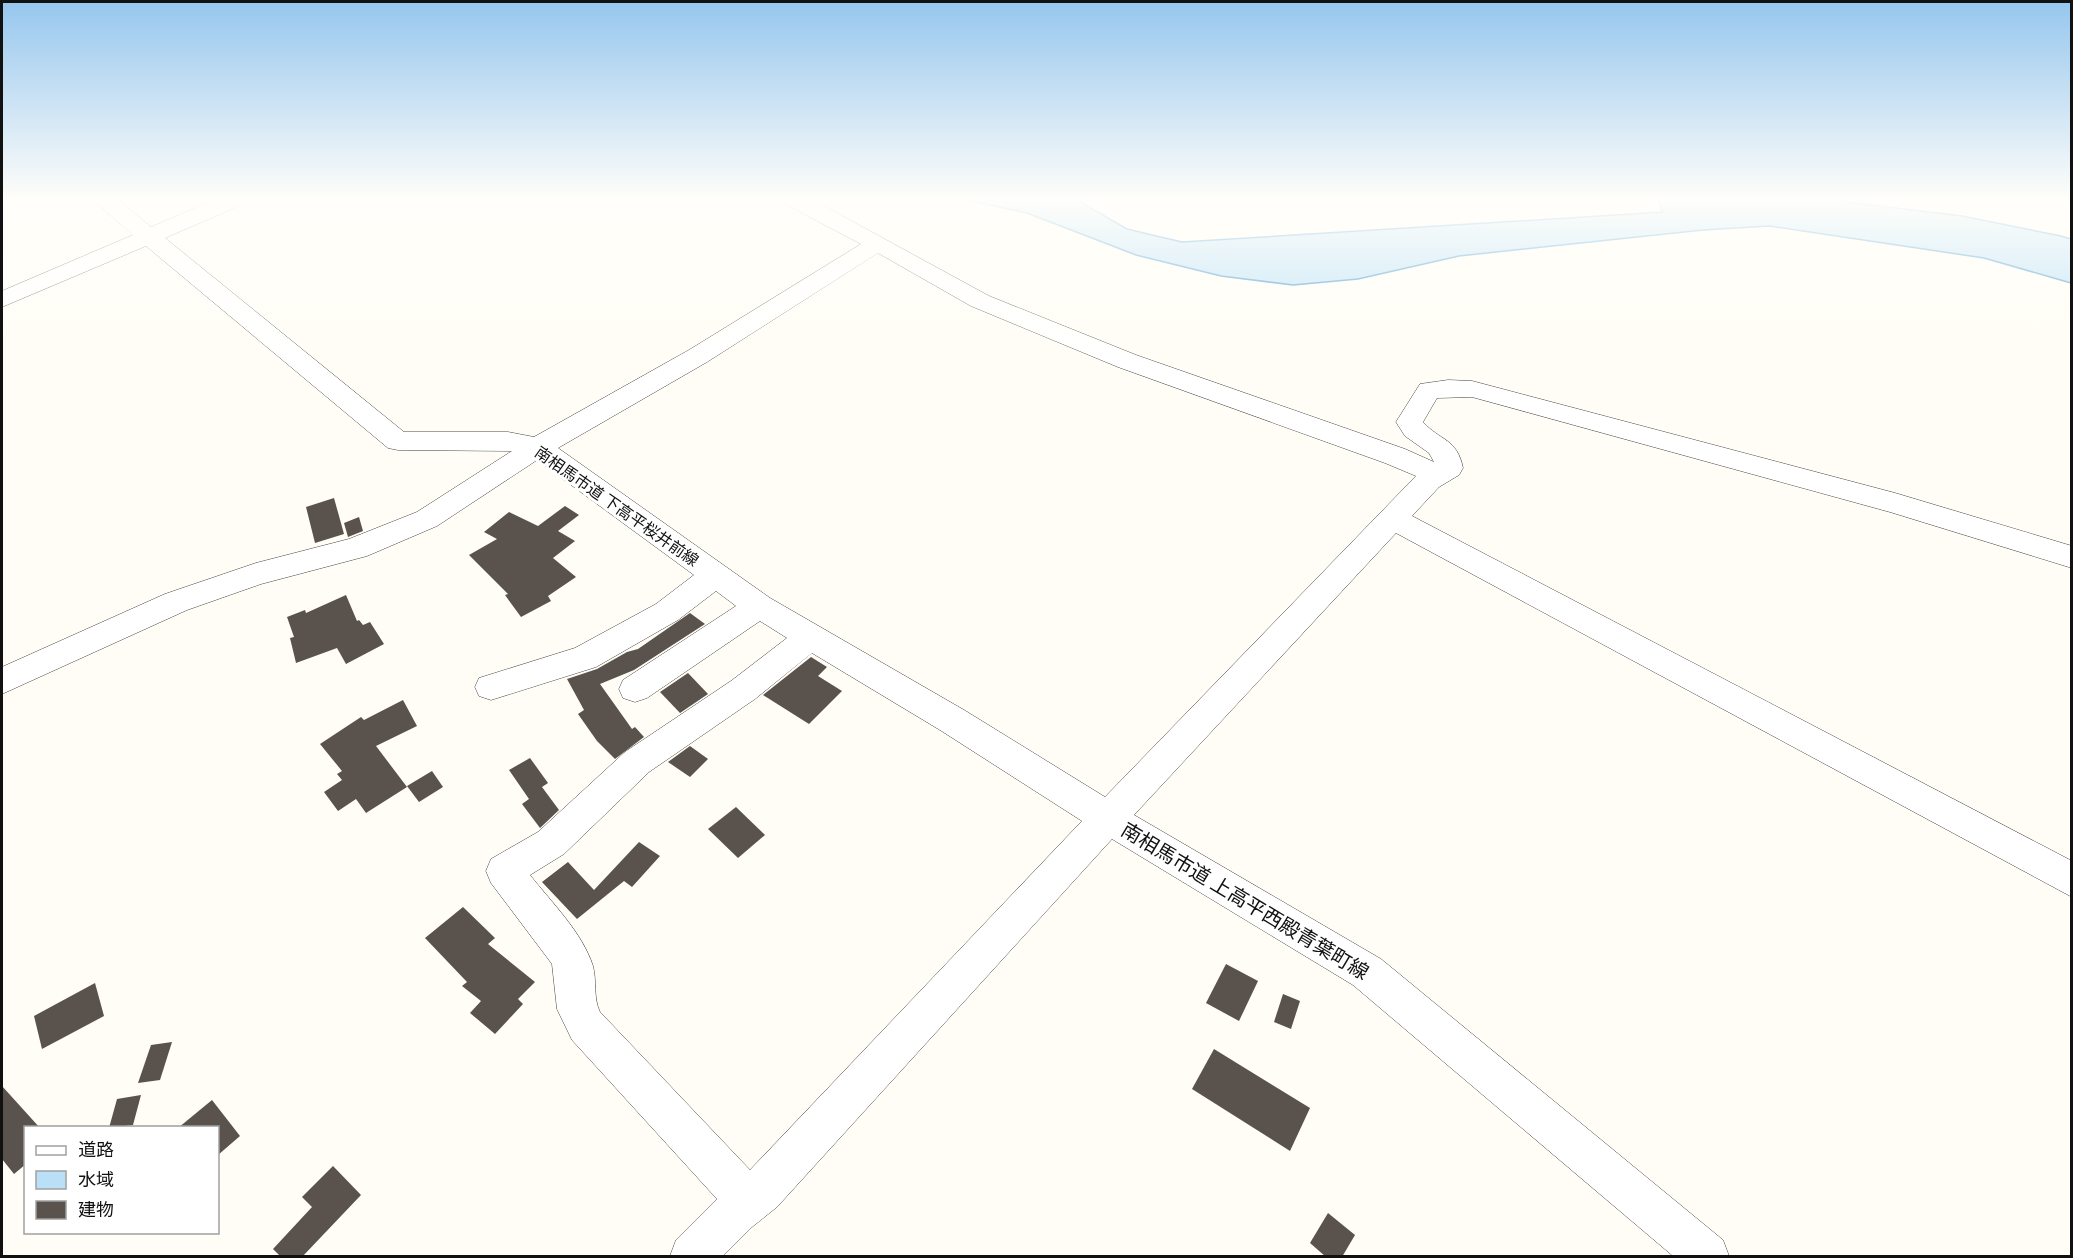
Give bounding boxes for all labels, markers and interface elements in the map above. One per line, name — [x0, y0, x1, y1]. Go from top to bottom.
street label: 南相馬市道 下高平桜井前線 — [531, 439, 705, 571]
street label: 南相馬市道 上高平西殿青葉町線 — [1116, 814, 1375, 985]
legend — [24, 1126, 219, 1234]
text: 道路 — [78, 1135, 114, 1161]
text: 水域 — [78, 1165, 114, 1191]
text: 建物 — [78, 1195, 114, 1221]

